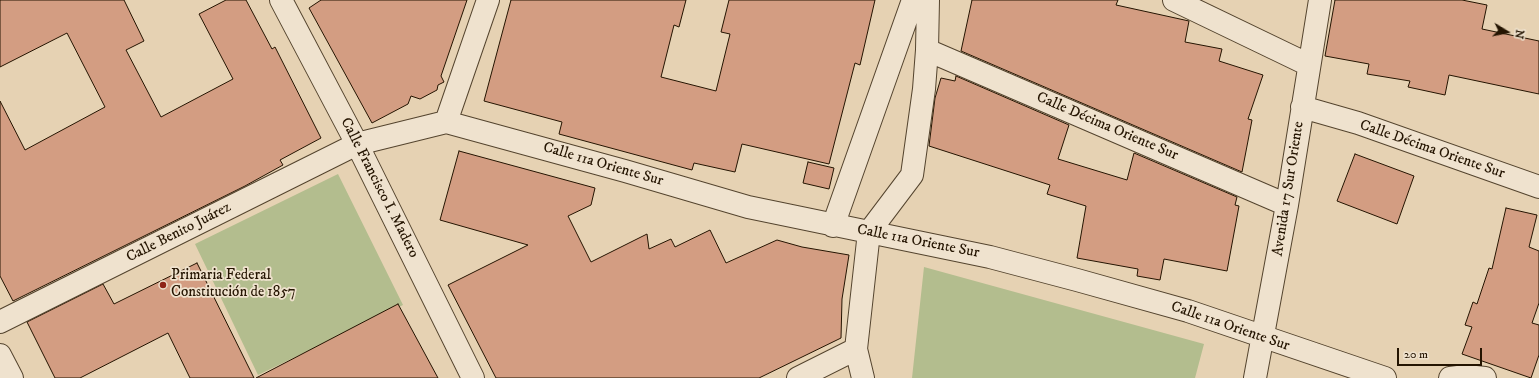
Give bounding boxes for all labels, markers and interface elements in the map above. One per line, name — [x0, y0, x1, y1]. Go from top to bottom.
north arrow — [1487, 12, 1527, 52]
text: N — [1511, 28, 1526, 40]
street label: Calle Décima Oriente Sur — [1033, 89, 1181, 165]
street label: Calle Francisco I. Madero — [336, 115, 422, 261]
street label: Calle Décima Oriente Sur — [1357, 117, 1507, 183]
street label: Avenida 17 Sur Oriente — [1269, 120, 1309, 258]
street label: Calle 11a Oriente Sur — [541, 139, 665, 191]
street label: Calle Benito Juárez — [124, 199, 234, 267]
street label: Calle 11a Oriente Sur — [855, 221, 981, 263]
place label: Primaria Federal Constitución de 1857 — [171, 267, 296, 302]
marker: Primaria Federal Constitución de 1857 — [158, 280, 168, 290]
street label: Calle 11a Oriente Sur — [1168, 298, 1292, 356]
scale bar — [1399, 340, 1484, 366]
text: 20 m — [1404, 347, 1428, 362]

